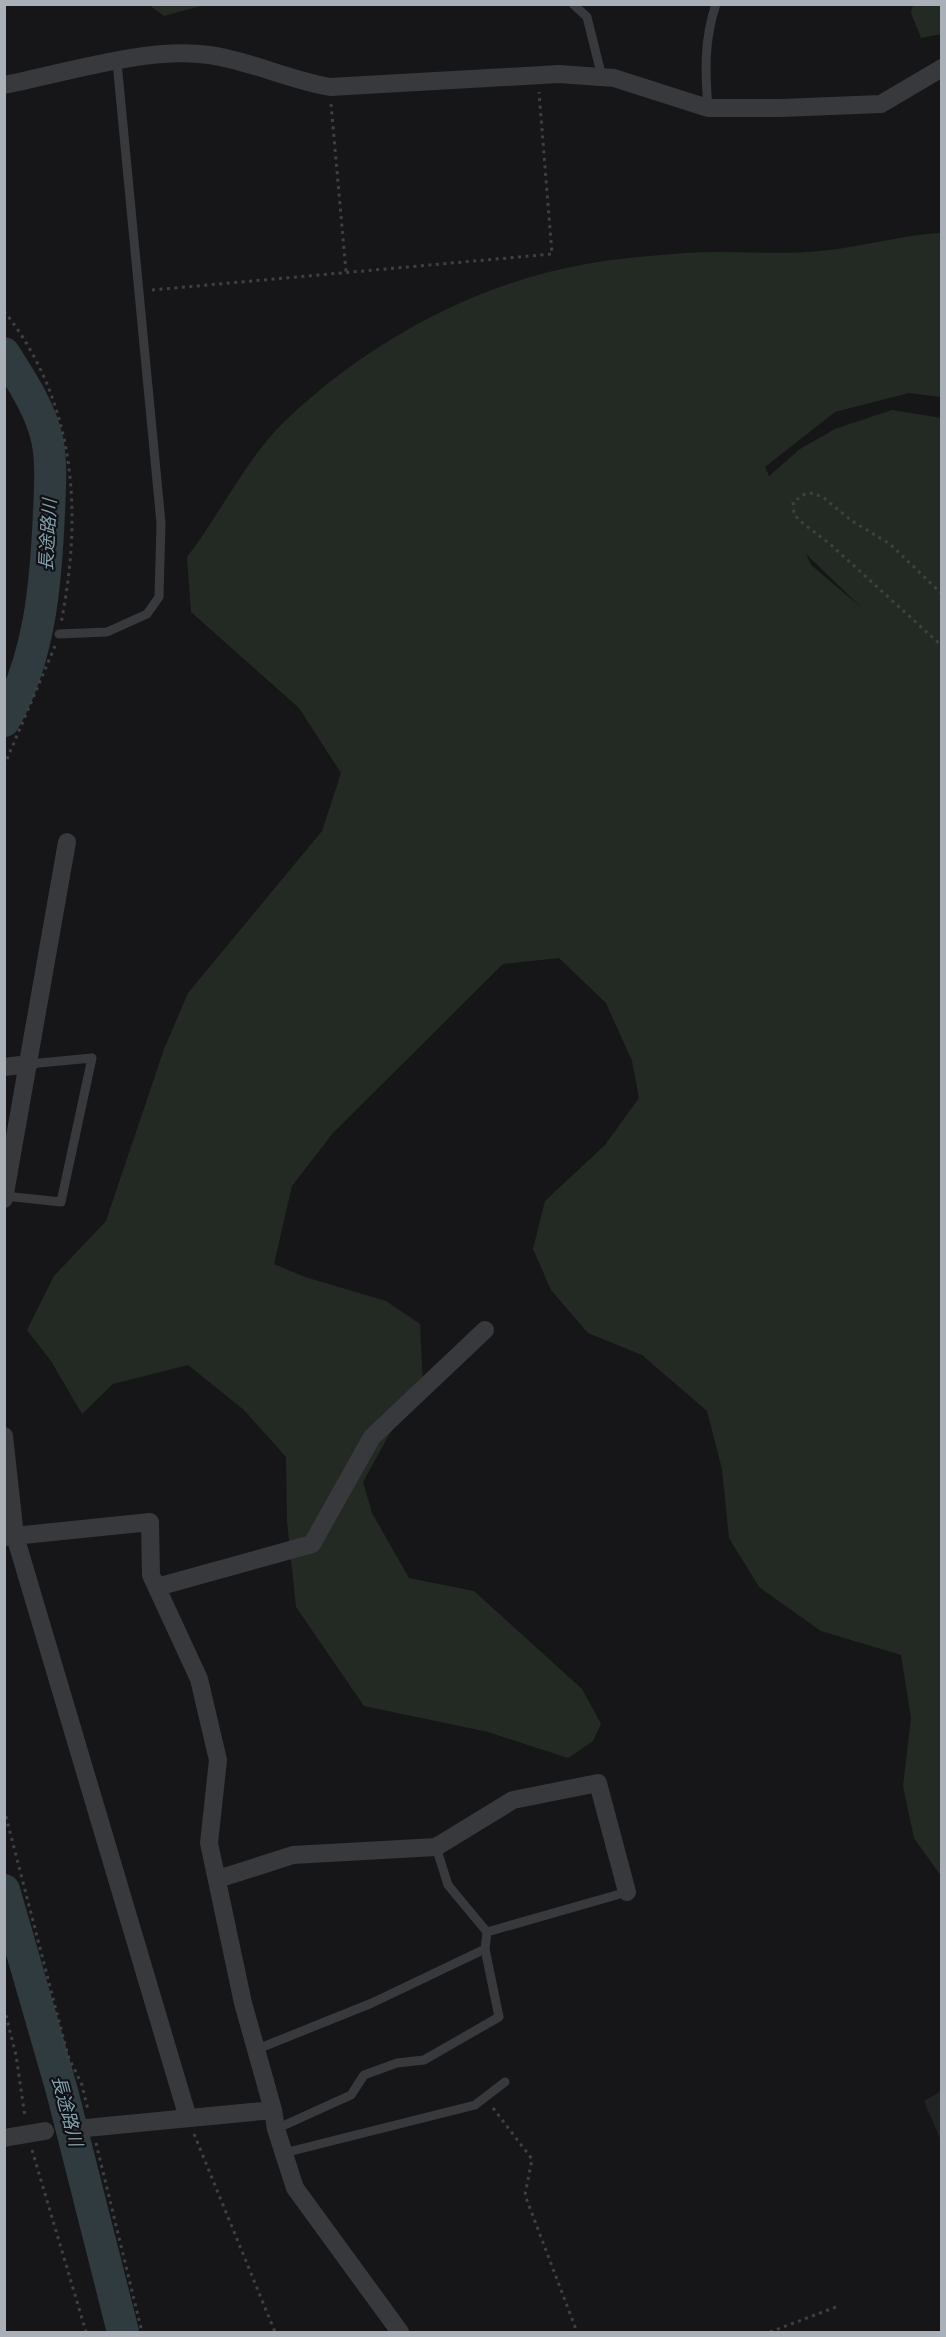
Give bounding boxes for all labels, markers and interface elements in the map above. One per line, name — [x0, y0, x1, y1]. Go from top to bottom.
water label: 長途路川 — [35, 496, 60, 571]
water label: 長途路川 — [48, 2073, 87, 2150]

